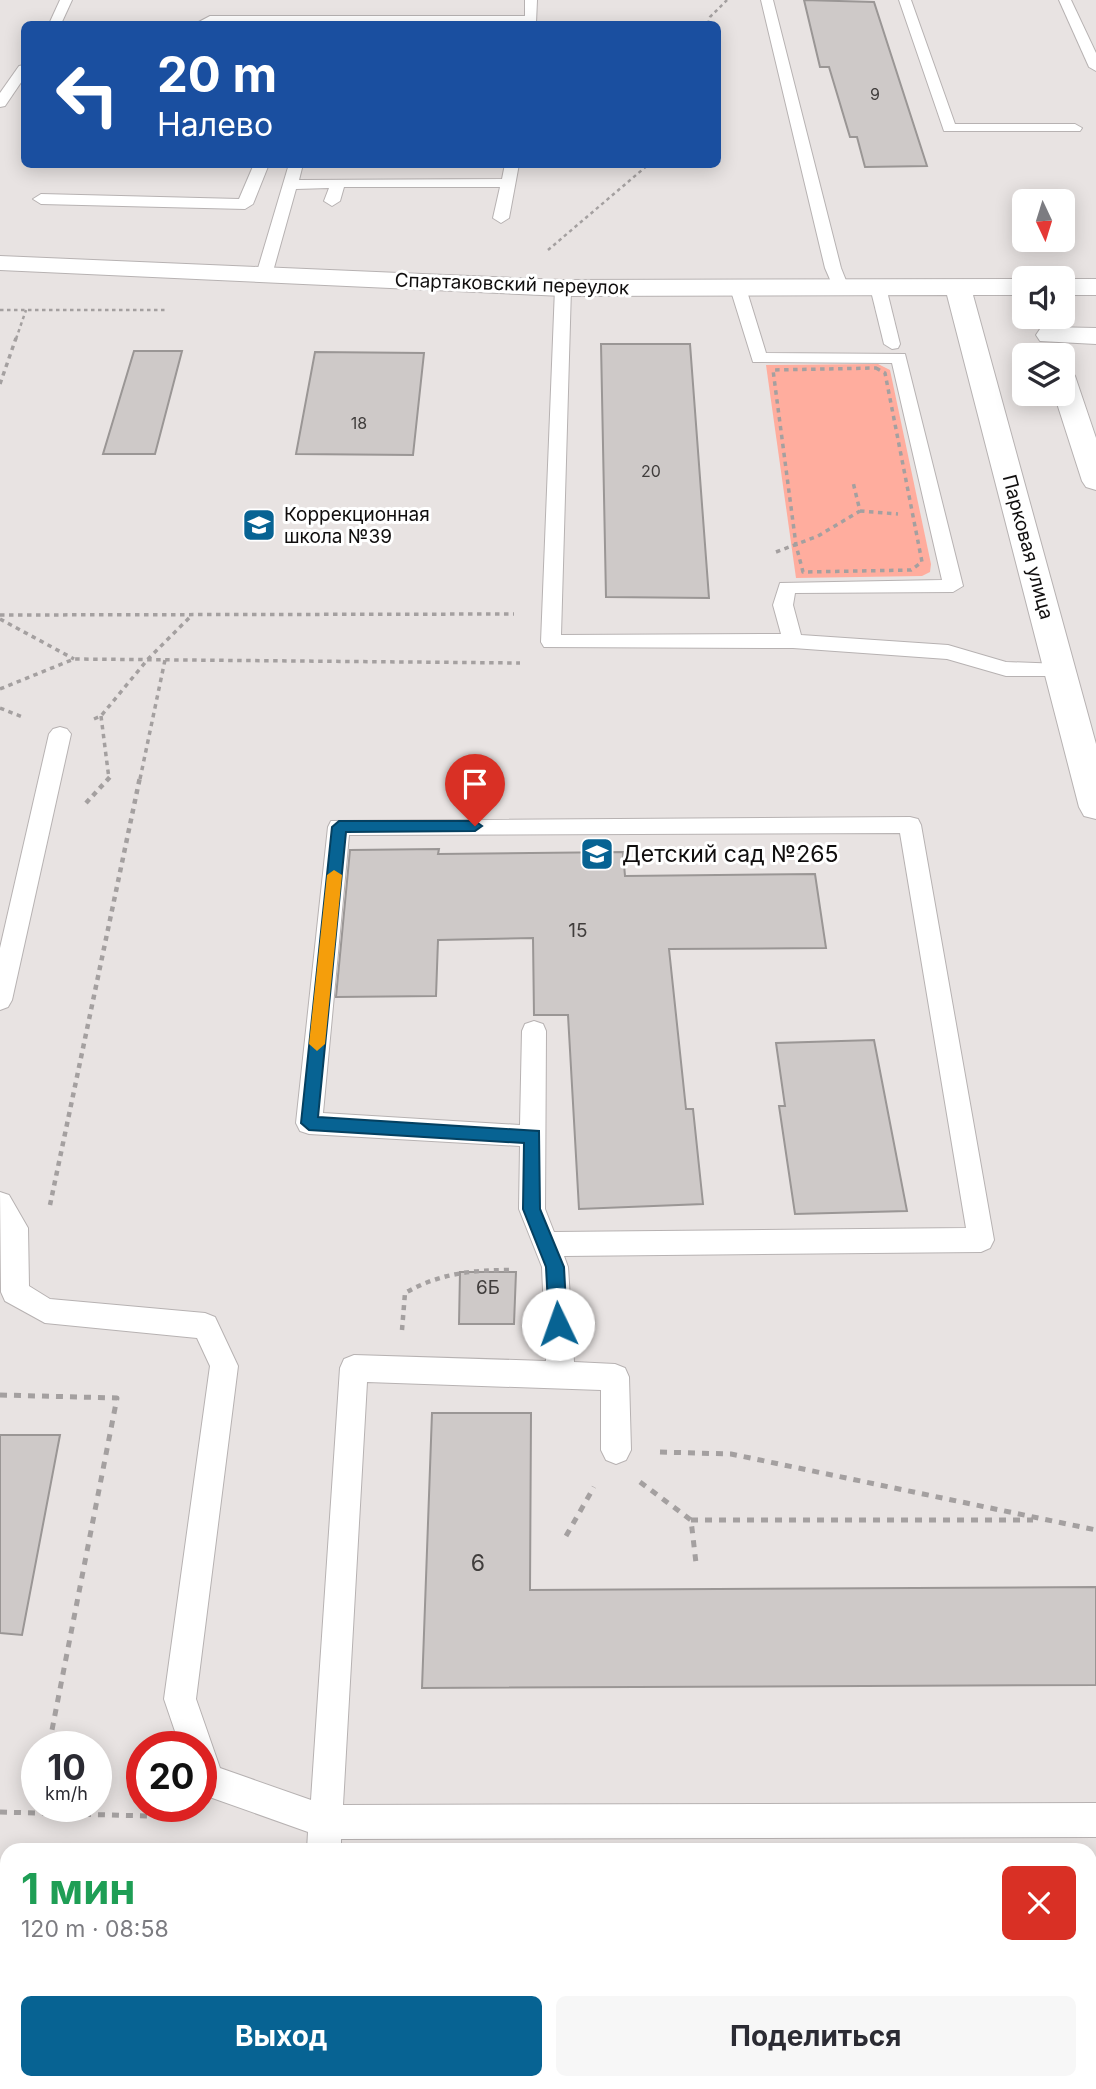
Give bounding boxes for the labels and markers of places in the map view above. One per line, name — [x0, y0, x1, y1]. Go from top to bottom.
place label: Коррекционная школа №39 — [284, 503, 430, 548]
school or university icon: Коррекционная школа №39 — [240, 506, 278, 544]
pin — [445, 754, 505, 826]
school or university icon: Детский сад №265 — [578, 835, 616, 873]
place label: Детский сад №265 — [622, 840, 838, 868]

